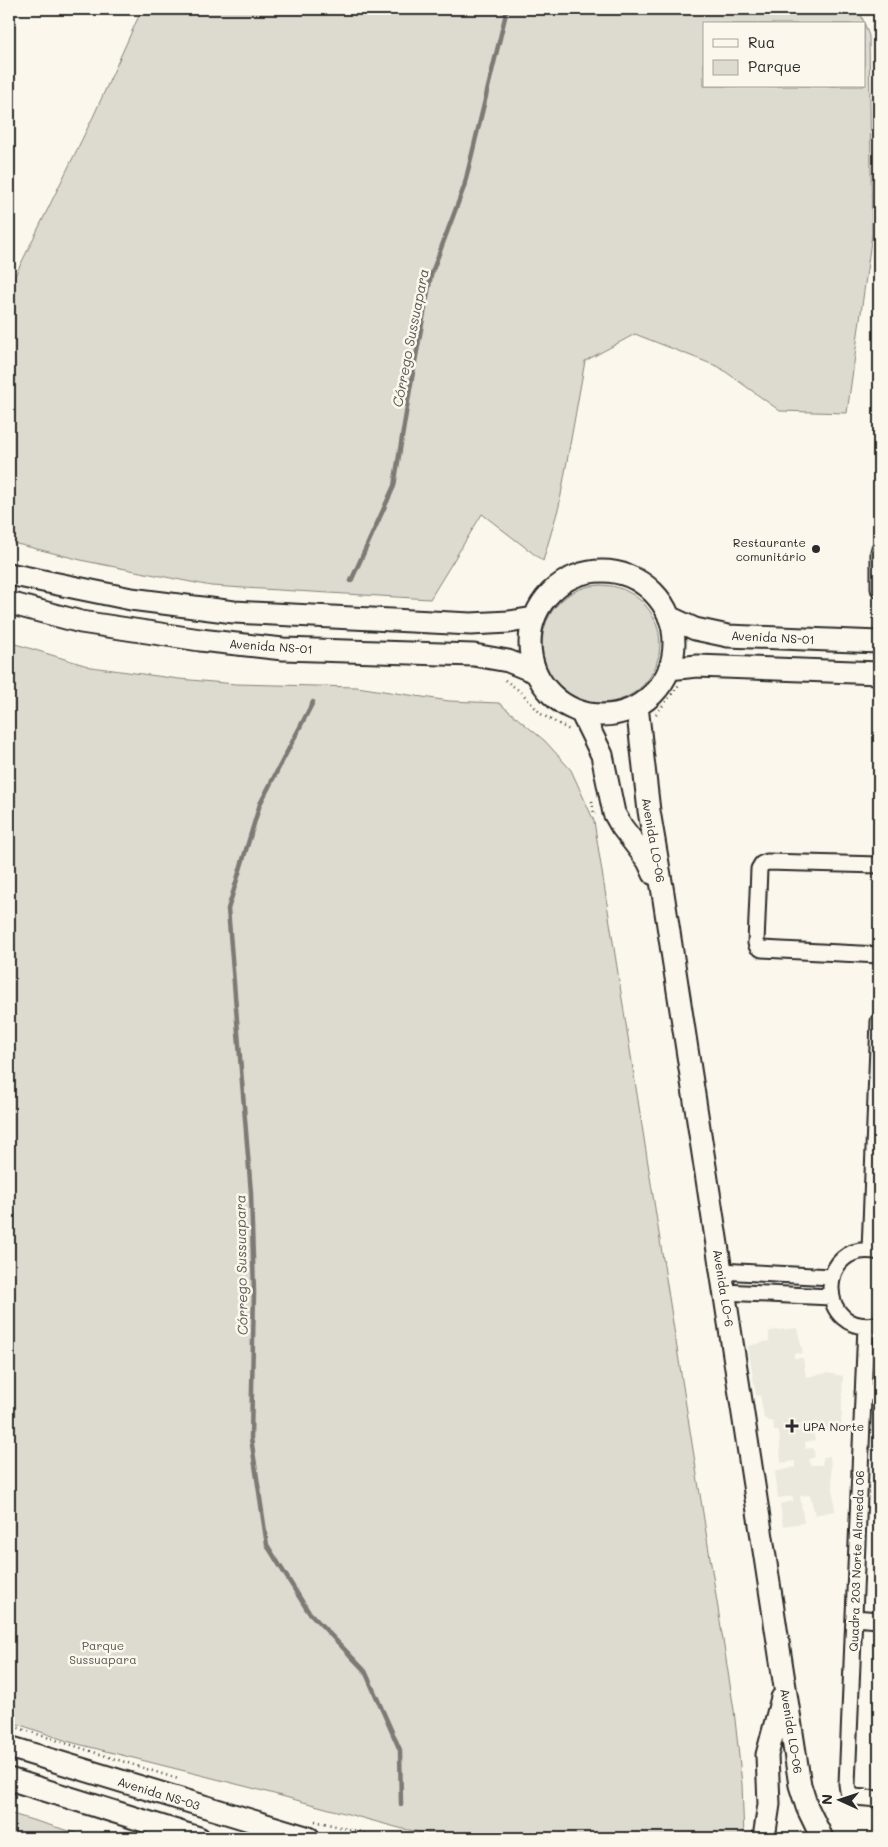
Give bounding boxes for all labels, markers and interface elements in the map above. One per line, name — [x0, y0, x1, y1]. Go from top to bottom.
legend — [703, 22, 866, 88]
text: Rua — [748, 32, 775, 52]
text: Parque — [748, 56, 801, 76]
water label: Córrego Sussuapara — [387, 267, 433, 409]
place label: Restaurante comunitário — [733, 534, 806, 564]
marker: Restaurante comunitário — [810, 543, 822, 555]
street label: Avenida NS-01 — [731, 627, 815, 647]
street label: Avenida NS-01 — [229, 635, 313, 657]
street label: Avenida LO-06 — [639, 796, 669, 884]
water label: Córrego Sussuapara — [230, 1195, 252, 1335]
street label: Avenida LO-6 — [710, 1248, 738, 1328]
place label: UPA Norte — [803, 1418, 864, 1434]
marker: UPA Norte — [785, 1419, 799, 1433]
street label: Quadra 203 Norte Alameda 06 — [845, 1470, 867, 1652]
park label: Parque Sussuapara — [69, 1637, 137, 1667]
street label: Avenida LO-06 — [777, 1687, 807, 1775]
street label: Avenida NS-03 — [116, 1773, 202, 1813]
north arrow — [816, 1774, 866, 1824]
text: N — [817, 1793, 836, 1805]

